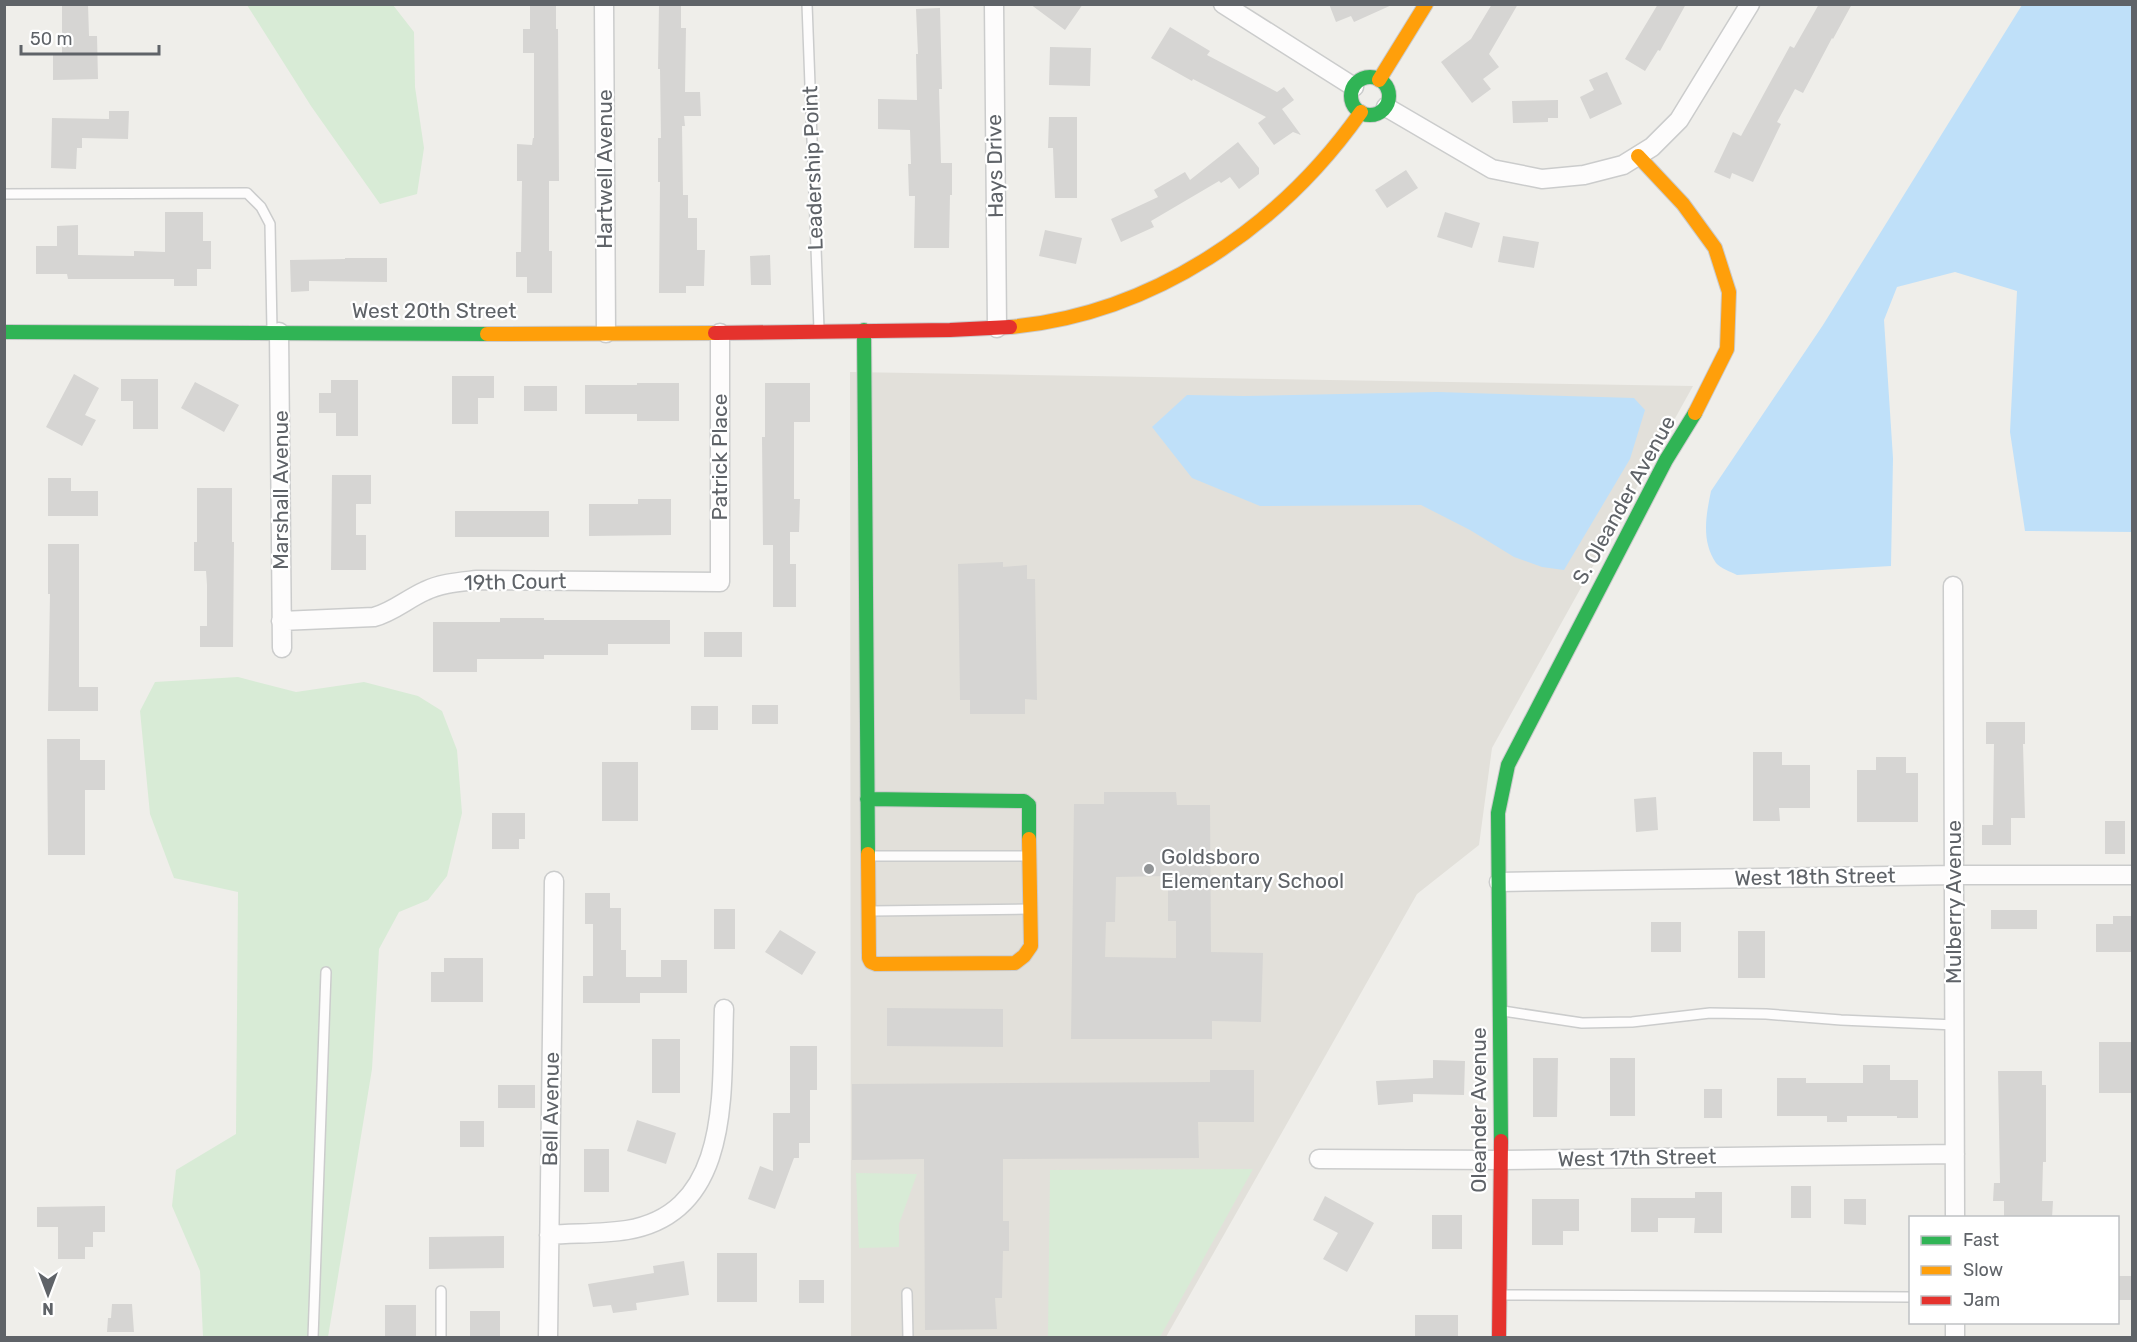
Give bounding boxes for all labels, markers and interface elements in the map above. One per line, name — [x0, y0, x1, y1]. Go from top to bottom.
scale bar — [21, 18, 159, 56]
text: 50 m — [30, 28, 73, 50]
street label: Leadership Point — [797, 85, 828, 251]
street label: Hartwell Avenue — [592, 89, 617, 249]
street label: Hays Drive — [981, 114, 1008, 218]
street label: West 20th Street — [352, 298, 516, 323]
street label: Patrick Place — [707, 394, 732, 520]
street label: Marshall Avenue — [268, 410, 293, 570]
street label: S. Oleander Avenue — [1567, 411, 1680, 588]
street label: 19th Court — [464, 568, 566, 595]
street label: Mulberry Avenue — [1941, 820, 1966, 984]
place label: Goldsboro Elementary School — [1161, 844, 1344, 893]
marker: Goldsboro Elementary School — [1142, 862, 1156, 876]
street label: West 18th Street — [1734, 863, 1896, 890]
street label: Oleander Avenue — [1466, 1027, 1491, 1193]
street label: Bell Avenue — [537, 1052, 564, 1166]
street label: West 17th Street — [1557, 1144, 1717, 1171]
legend — [1909, 1216, 2119, 1324]
text: Fast — [1963, 1229, 1999, 1251]
text: Slow — [1963, 1259, 2003, 1281]
north arrow — [18, 1264, 78, 1324]
text: Jam — [1963, 1289, 2000, 1311]
text: N — [42, 1299, 54, 1318]

